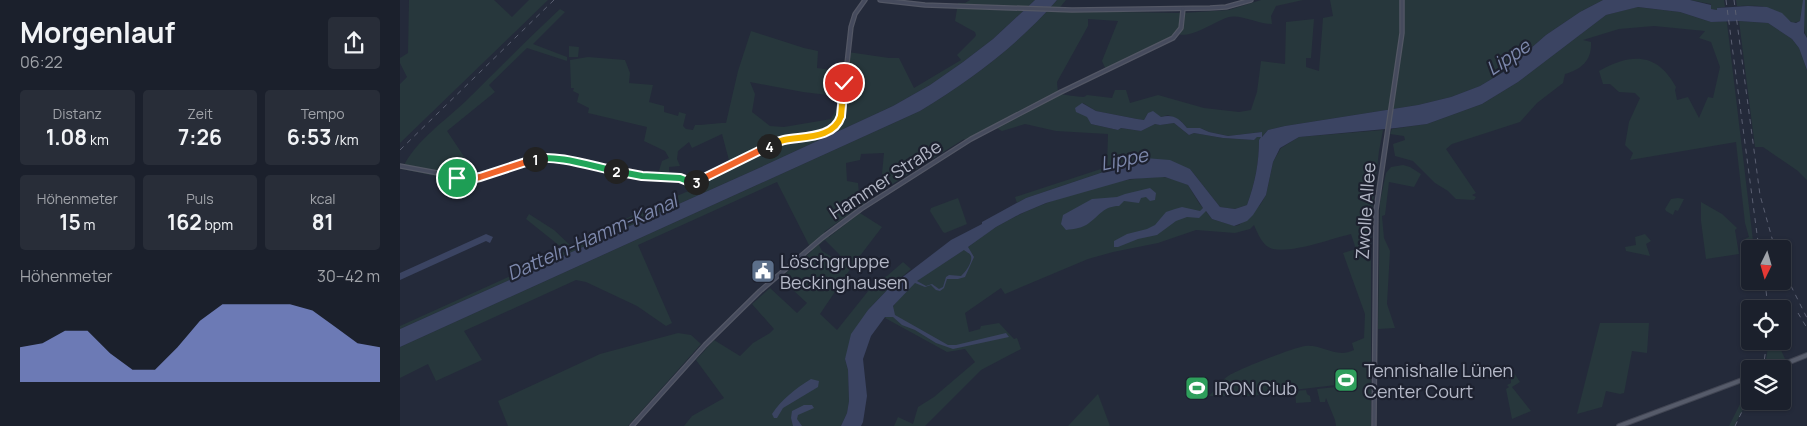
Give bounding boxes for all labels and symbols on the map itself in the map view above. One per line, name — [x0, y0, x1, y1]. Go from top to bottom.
water label: Lippe — [1481, 32, 1537, 81]
pin — [823, 62, 865, 104]
pin: 4 — [756, 134, 782, 158]
street label: Hammer Straße — [824, 134, 946, 224]
water label: Lippe — [1098, 141, 1152, 177]
pin: 1 — [522, 146, 548, 172]
pin — [436, 157, 478, 199]
pin: 2 — [604, 158, 628, 184]
street label: Zwolle Allee — [1350, 162, 1380, 260]
pin: 3 — [684, 170, 708, 194]
water label: Datteln-Hamm-Kanal — [503, 187, 684, 286]
north arrow — [1741, 240, 1791, 290]
place label: Löschgruppe Beckinghausen — [780, 249, 908, 294]
public building icon: Löschgruppe Beckinghausen — [750, 258, 776, 284]
place label: Tennishalle Lünen Center Court — [1364, 358, 1513, 403]
sports icon: Tennishalle Lünen Center Court — [1333, 367, 1359, 393]
sports icon: IRON Club — [1184, 375, 1210, 401]
place label: IRON Club — [1214, 376, 1297, 400]

